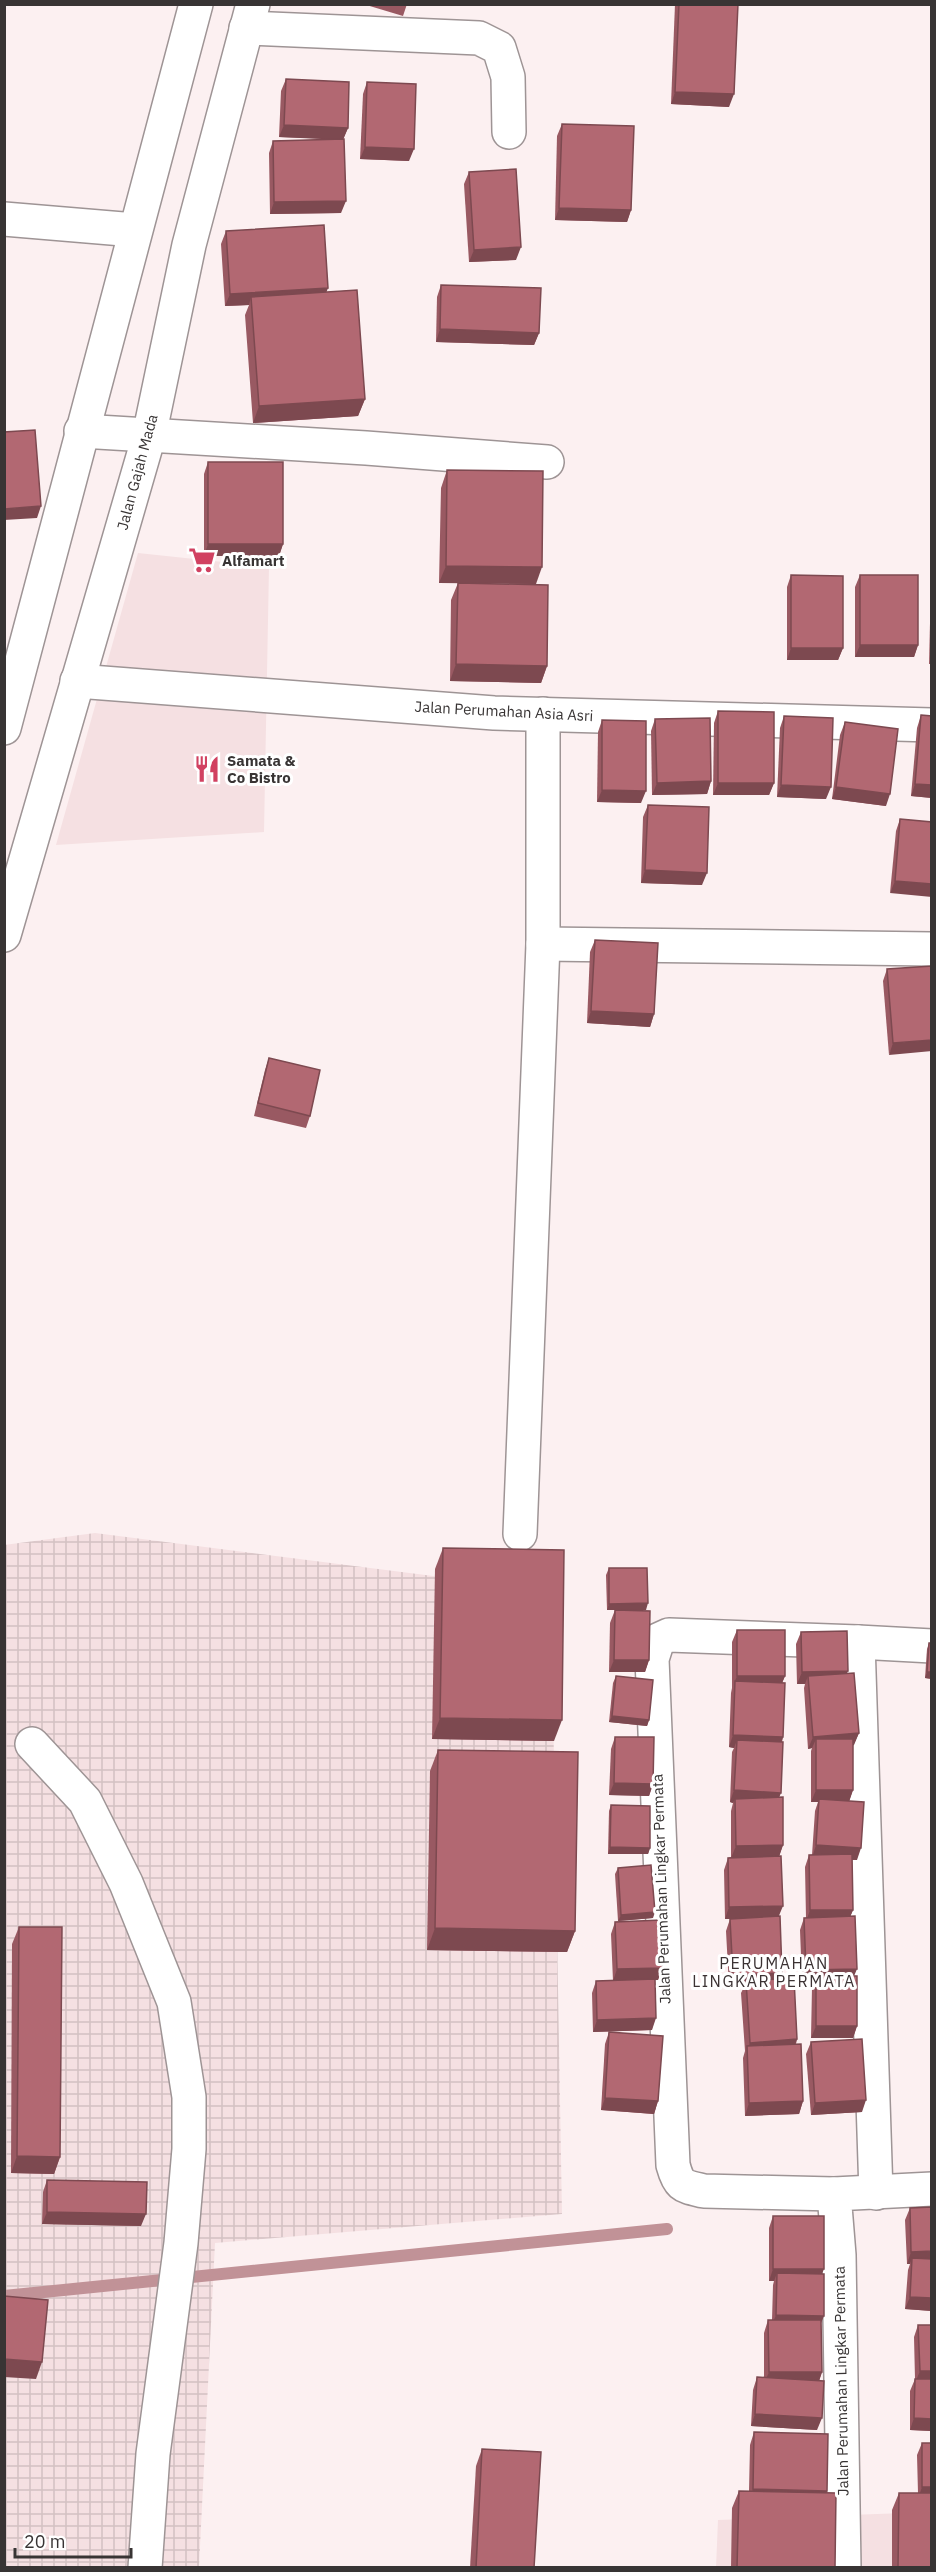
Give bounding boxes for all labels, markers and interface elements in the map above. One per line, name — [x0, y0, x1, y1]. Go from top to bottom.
street label: Jalan Gajah Mada — [112, 412, 162, 532]
supermarket icon: Alfamart — [187, 545, 217, 575]
place label: Alfamart — [222, 551, 285, 570]
street label: Jalan Perumahan Asia Asri — [414, 697, 594, 725]
place label: Samata & Co Bistro — [227, 751, 296, 787]
restaurant icon: Samata & Co Bistro — [192, 754, 222, 784]
street label: Jalan Perumahan Lingkar Permata — [647, 1774, 675, 2004]
district label: PERUMAHAN LINGKAR PERMATA — [692, 1953, 856, 1991]
street label: Jalan Perumahan Lingkar Permata — [829, 2266, 853, 2496]
scale bar — [15, 2521, 130, 2559]
text: 20 m — [24, 2530, 66, 2553]

